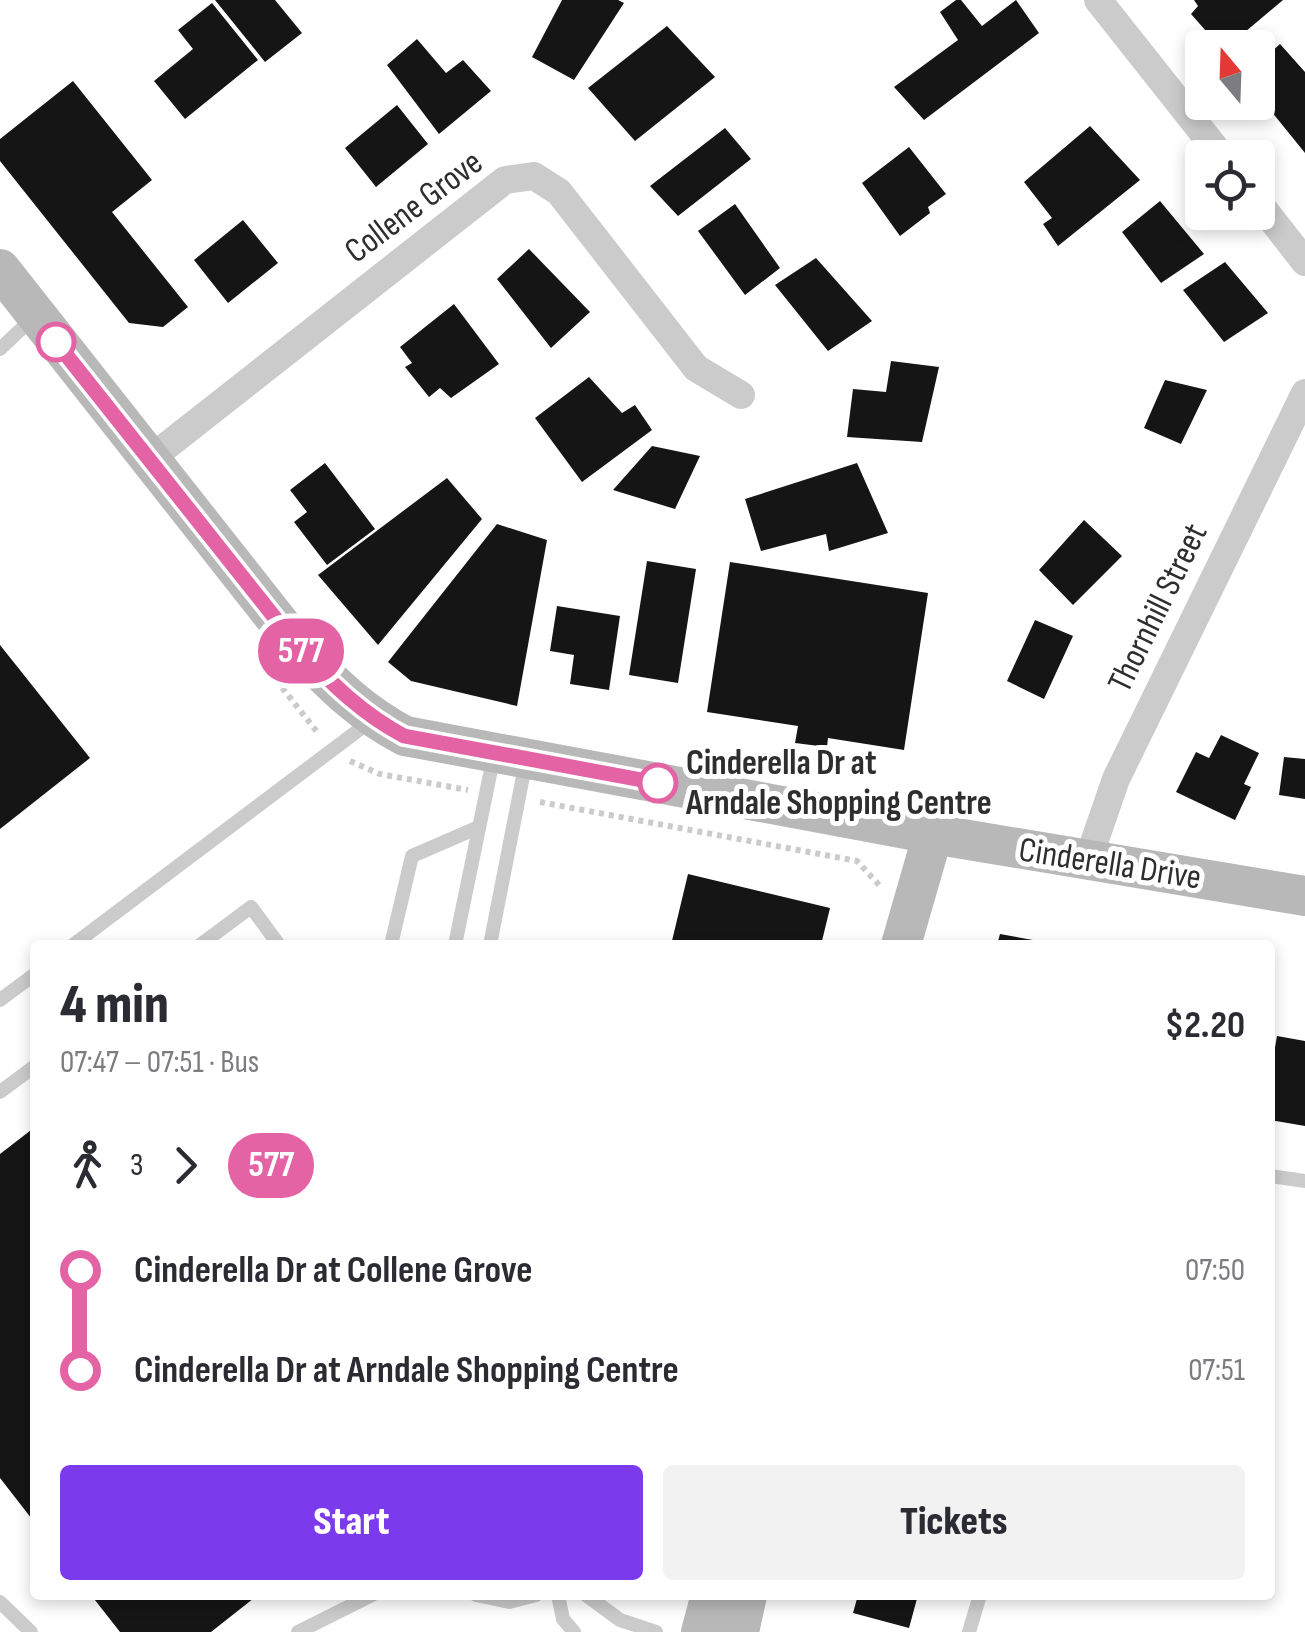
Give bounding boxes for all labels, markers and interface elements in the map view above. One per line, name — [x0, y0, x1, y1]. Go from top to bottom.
north arrow — [1185, 30, 1275, 120]
map controls — [1185, 30, 1275, 230]
button: locate — [1185, 140, 1275, 230]
street label: Collene Grove — [337, 141, 491, 273]
unlabelled marker — [37, 323, 75, 361]
street label: Thornhill Street — [1099, 517, 1217, 699]
line badge: 577 — [244, 618, 358, 684]
text: 577 — [278, 630, 324, 673]
place label: Cinderella Dr at Arndale Shopping Centre — [685, 742, 992, 825]
marker: Cinderella Dr at Arndale Shopping Centre — [639, 764, 677, 802]
street label: Cinderella Drive — [1016, 828, 1204, 900]
text: 4 min — [60, 972, 169, 1039]
text: $2.20 — [1165, 1003, 1245, 1048]
text: 07:47 – 07:51 · Bus — [60, 1043, 259, 1082]
icon: walk — [60, 1138, 115, 1193]
icon: forward — [158, 1138, 213, 1193]
text: 577 — [248, 1144, 294, 1187]
text: 3 — [130, 1146, 143, 1185]
text: Cinderella Dr at Collene Grove — [134, 1248, 533, 1293]
text: 07:50 — [1185, 1251, 1245, 1290]
text: Cinderella Dr at Arndale Shopping Centre — [134, 1348, 679, 1393]
text: 07:51 — [1188, 1351, 1245, 1390]
button: Start — [60, 1465, 643, 1580]
button: Tickets — [663, 1465, 1245, 1580]

